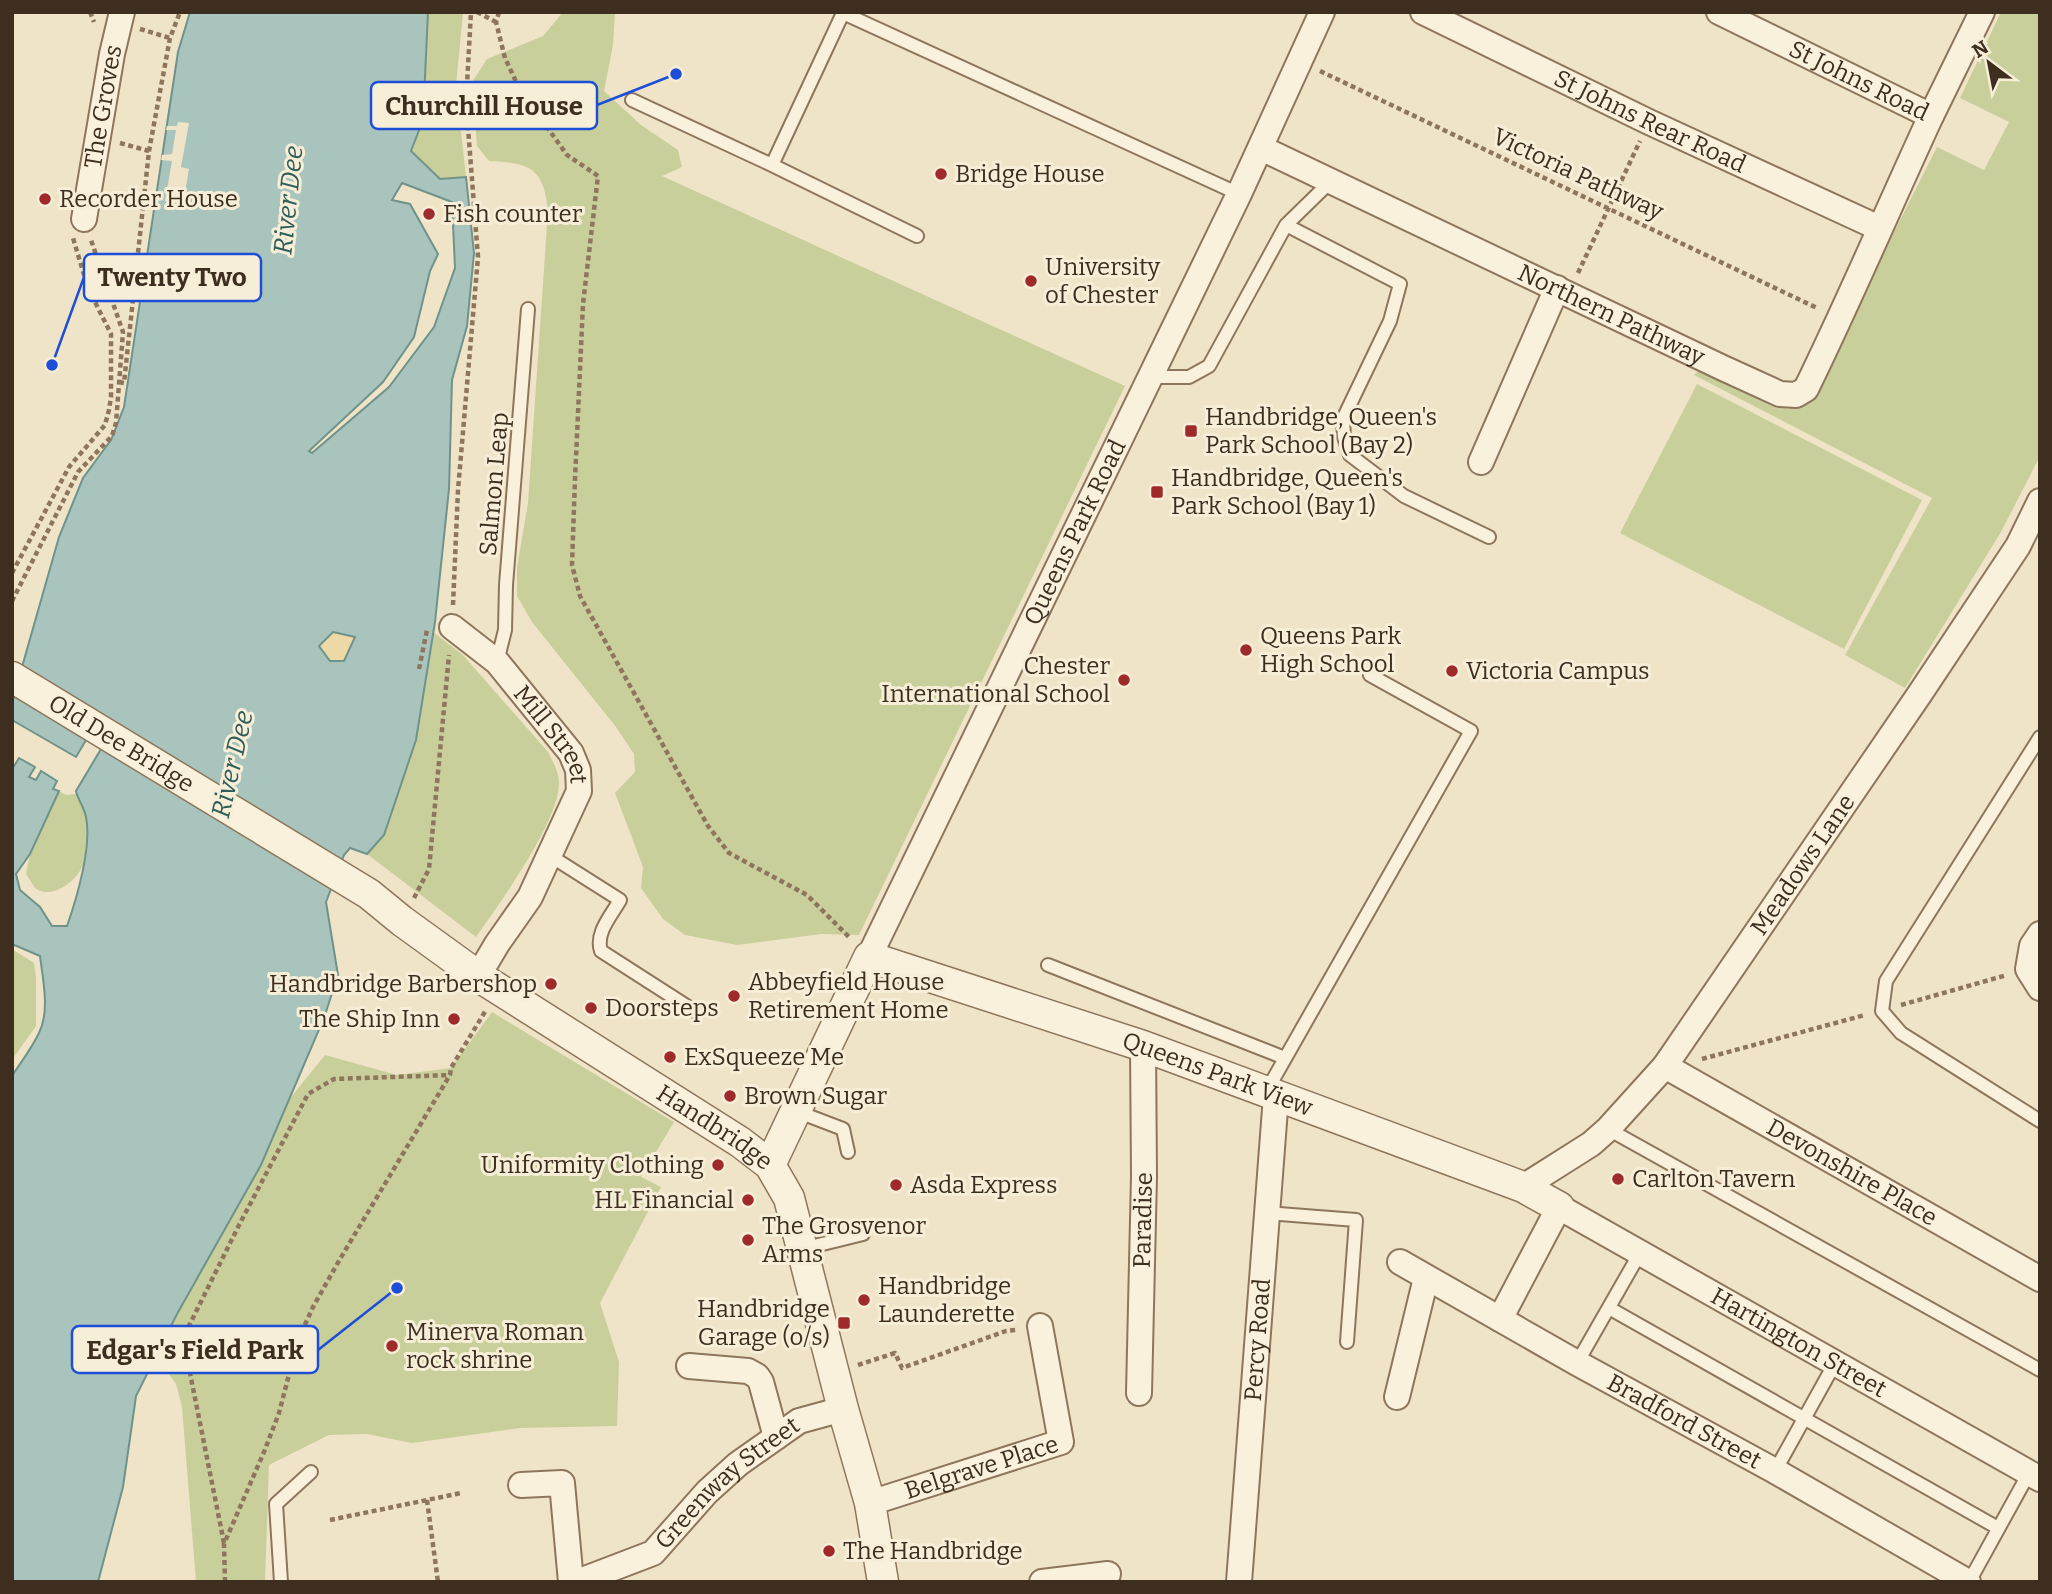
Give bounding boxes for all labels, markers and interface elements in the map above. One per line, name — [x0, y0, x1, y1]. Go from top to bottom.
north arrow — [1954, 28, 2024, 98]
street label: St Johns Road — [1785, 35, 1933, 127]
text: N — [1968, 35, 1993, 63]
street label: The Groves — [79, 42, 128, 170]
street label: St Johns Rear Road — [1550, 64, 1750, 179]
callout: Churchill House — [371, 82, 597, 129]
text: Churchill House — [385, 91, 583, 122]
street label: Victoria Pathway — [1488, 122, 1668, 226]
water label: River Dee — [267, 144, 310, 256]
place label: Bridge House — [955, 160, 1105, 188]
marker: Bridge House — [933, 166, 949, 182]
place label: Recorder House — [59, 185, 238, 213]
marker: Recorder House — [37, 191, 53, 207]
place label: Fish counter — [443, 200, 583, 228]
marker: Fish counter — [421, 206, 437, 222]
place label: University of Chester — [1045, 253, 1161, 309]
callout: Twenty Two — [84, 254, 261, 301]
street label: Northern Pathway — [1513, 258, 1709, 371]
text: Twenty Two — [97, 262, 247, 293]
marker: University of Chester — [1023, 273, 1039, 289]
place label: Handbridge, Queen's Park School (Bay 2) — [1205, 403, 1437, 459]
street label: Salmon Leap — [474, 411, 514, 557]
marker: Handbridge, Queen's Park School (Bay 2) — [1183, 423, 1199, 439]
street label: Queens Park Road — [1018, 435, 1132, 629]
place label: Handbridge, Queen's Park School (Bay 1) — [1171, 464, 1403, 520]
marker: Handbridge, Queen's Park School (Bay 1) — [1149, 484, 1165, 500]
place label: Queens Park High School — [1260, 622, 1401, 678]
marker: Queens Park High School — [1238, 642, 1254, 658]
place label: Chester International School — [881, 652, 1110, 708]
place label: Victoria Campus — [1466, 657, 1650, 685]
marker: Victoria Campus — [1444, 663, 1460, 679]
marker: Chester International School — [1116, 672, 1132, 688]
street label: Mill Street — [508, 680, 593, 785]
street label: Old Dee Bridge — [44, 689, 199, 798]
water label: River Dee — [205, 708, 260, 821]
street label: Meadows Lane — [1745, 789, 1861, 940]
place label: Abbeyfield House Retirement Home — [748, 968, 949, 1024]
place label: Handbridge Barbershop — [269, 970, 537, 998]
marker: Handbridge Barbershop — [543, 976, 559, 992]
marker: Abbeyfield House Retirement Home — [726, 988, 742, 1004]
place label: Doorsteps — [605, 994, 719, 1022]
marker: Doorsteps — [583, 1000, 599, 1016]
place label: The Ship Inn — [299, 1005, 440, 1033]
marker: The Ship Inn — [446, 1011, 462, 1027]
street label: Queens Park View — [1119, 1026, 1317, 1122]
place label: ExSqueeze Me — [684, 1043, 844, 1071]
marker: ExSqueeze Me — [662, 1049, 678, 1065]
street label: Handbridge — [651, 1079, 778, 1176]
place label: Brown Sugar — [744, 1082, 888, 1110]
marker: Brown Sugar — [722, 1088, 738, 1104]
street label: Devonshire Place — [1762, 1113, 1942, 1232]
place label: Uniformity Clothing — [481, 1151, 704, 1179]
marker: Uniformity Clothing — [710, 1157, 726, 1173]
place label: Carlton Tavern — [1632, 1165, 1795, 1193]
place label: Asda Express — [910, 1171, 1058, 1199]
marker: Carlton Tavern — [1610, 1171, 1626, 1187]
street label: Paradise — [1128, 1172, 1158, 1268]
marker: Asda Express — [888, 1177, 904, 1193]
place label: HL Financial — [594, 1186, 734, 1214]
marker: HL Financial — [740, 1192, 756, 1208]
place label: The Grosvenor Arms — [762, 1212, 927, 1268]
marker: The Grosvenor Arms — [740, 1232, 756, 1248]
place label: Handbridge Launderette — [878, 1272, 1015, 1328]
street label: Percy Road — [1239, 1277, 1276, 1402]
street label: Hartington Street — [1706, 1282, 1892, 1403]
marker: Handbridge Launderette — [856, 1292, 872, 1308]
place label: Handbridge Garage (o/s) — [697, 1295, 830, 1351]
marker: Handbridge Garage (o/s) — [836, 1315, 852, 1331]
place label: Minerva Roman rock shrine — [406, 1318, 584, 1374]
callout: Edgar's Field Park — [72, 1326, 318, 1373]
text: Edgar's Field Park — [86, 1335, 304, 1366]
marker: Minerva Roman rock shrine — [384, 1338, 400, 1354]
street label: Bradford Street — [1602, 1368, 1766, 1475]
street label: Greenway Street — [649, 1411, 805, 1555]
street label: Belgrave Place — [901, 1430, 1062, 1505]
place label: The Handbridge — [843, 1537, 1023, 1565]
marker: The Handbridge — [821, 1543, 837, 1559]

